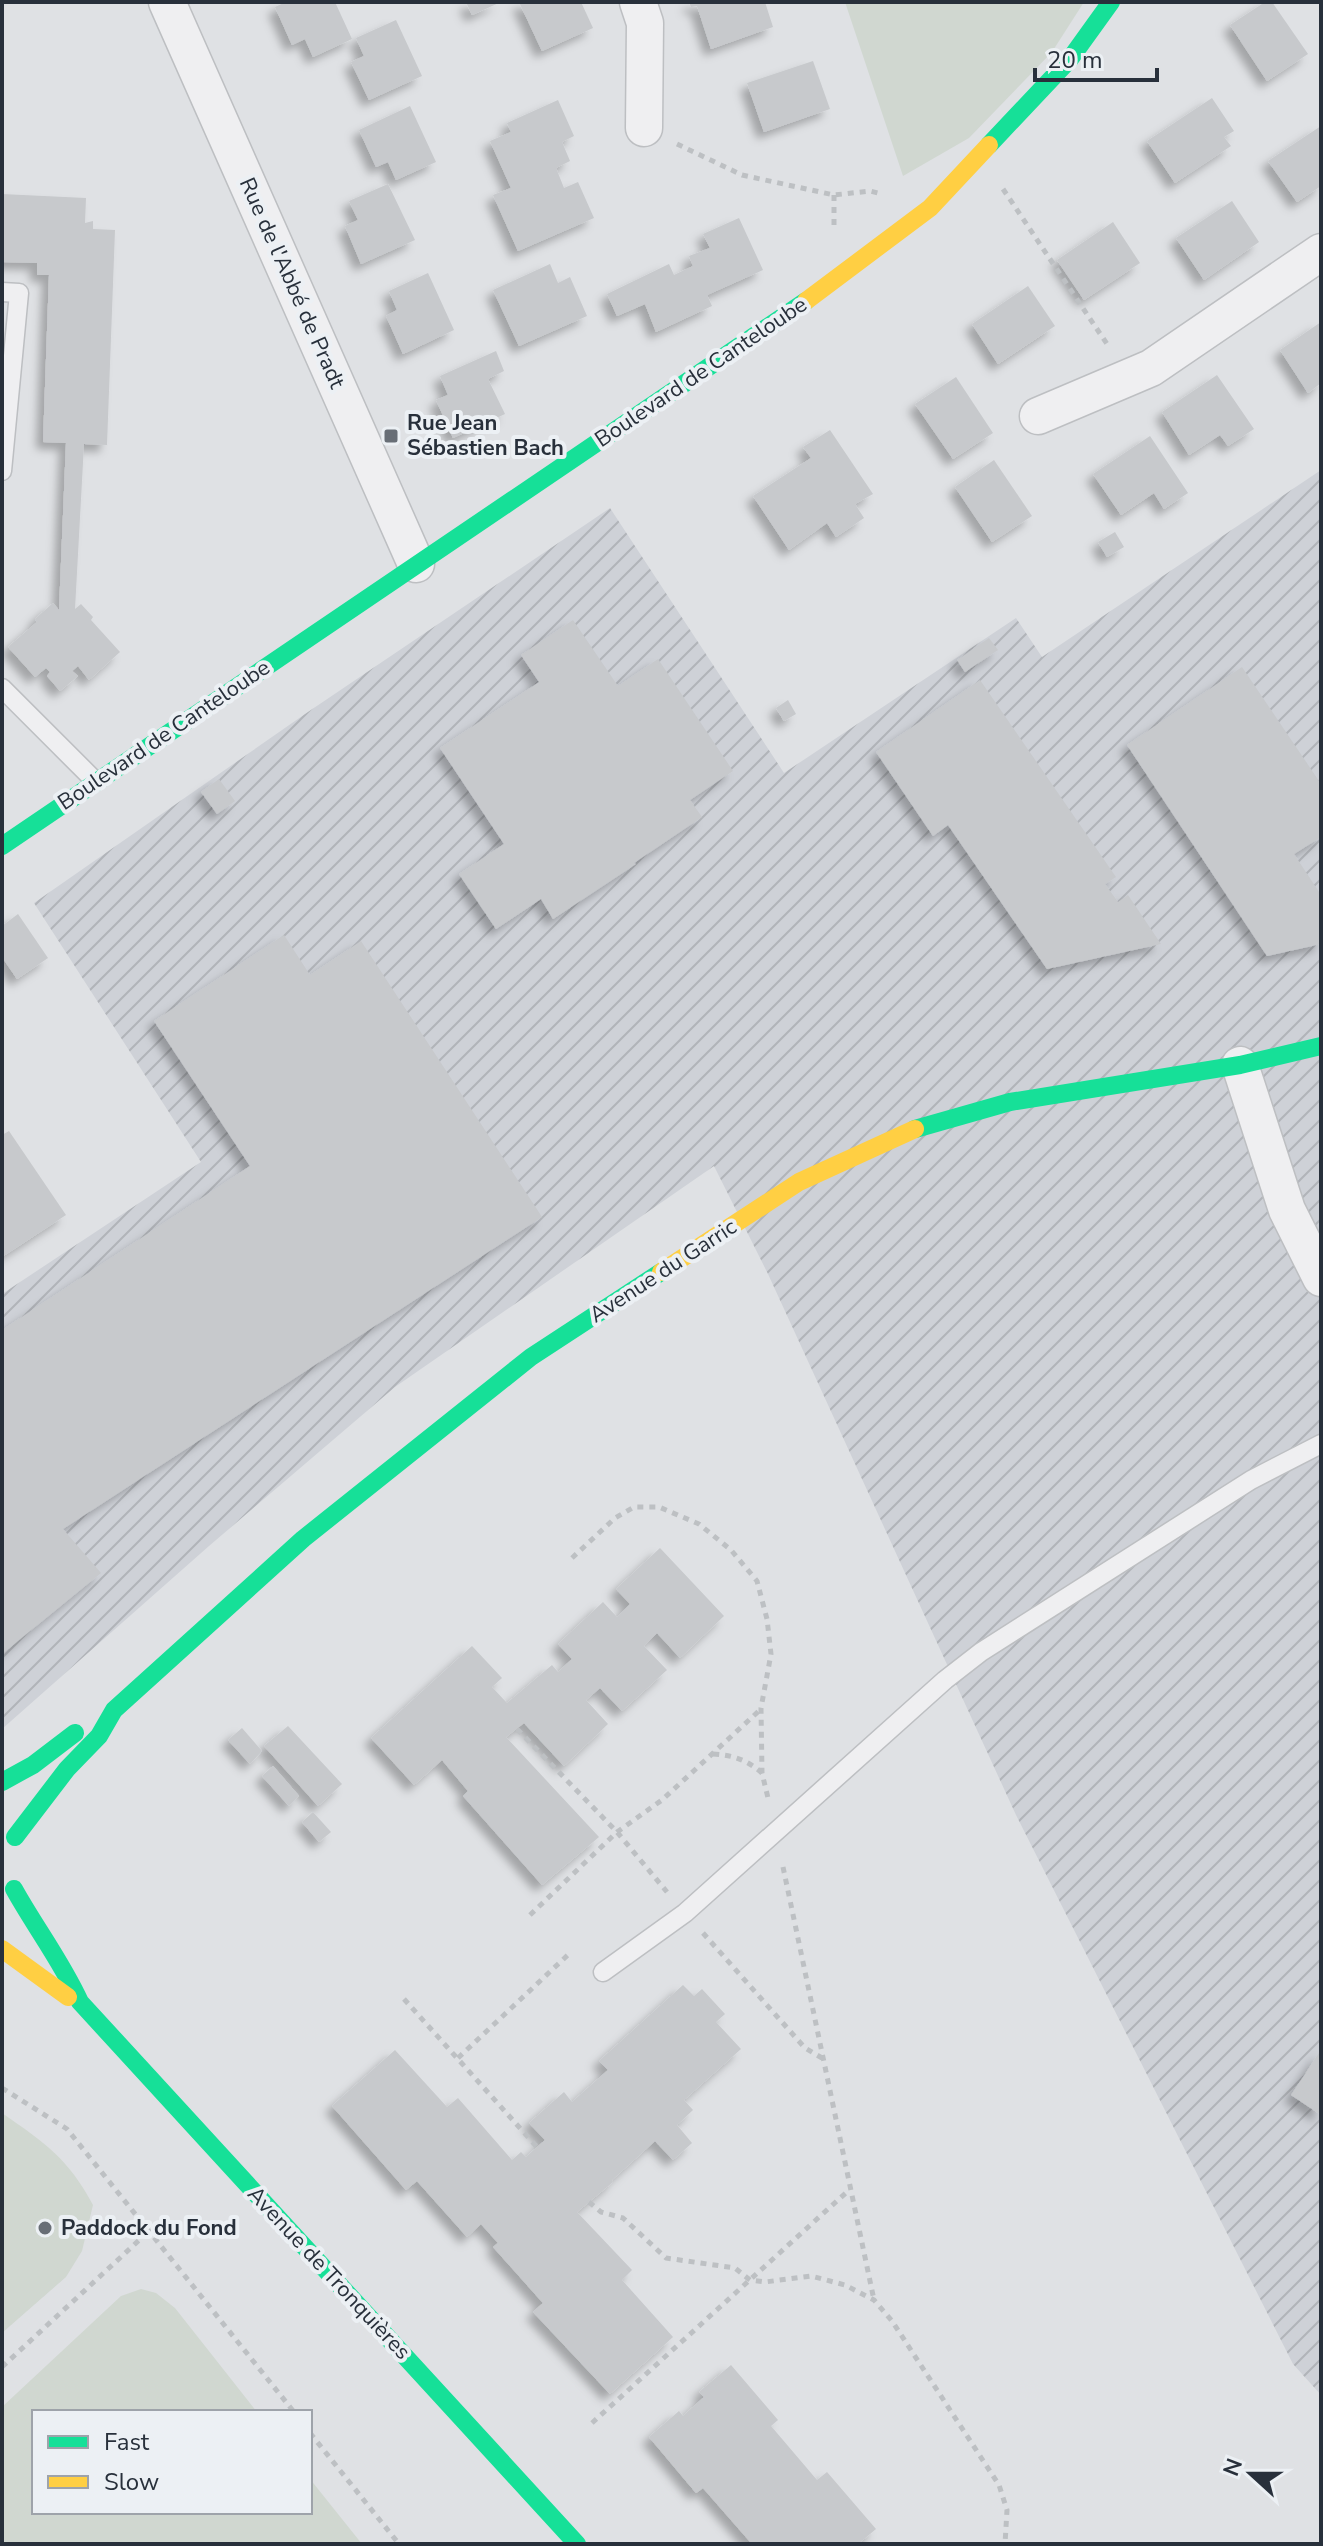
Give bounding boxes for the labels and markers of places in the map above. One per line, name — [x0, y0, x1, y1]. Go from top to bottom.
place label: Rue Jean Sébastien Bach — [407, 408, 564, 463]
marker: Rue Jean Sébastien Bach — [382, 427, 400, 445]
place label: Paddock du Fond — [61, 2213, 237, 2243]
marker: Paddock du Fond — [36, 2219, 54, 2237]

